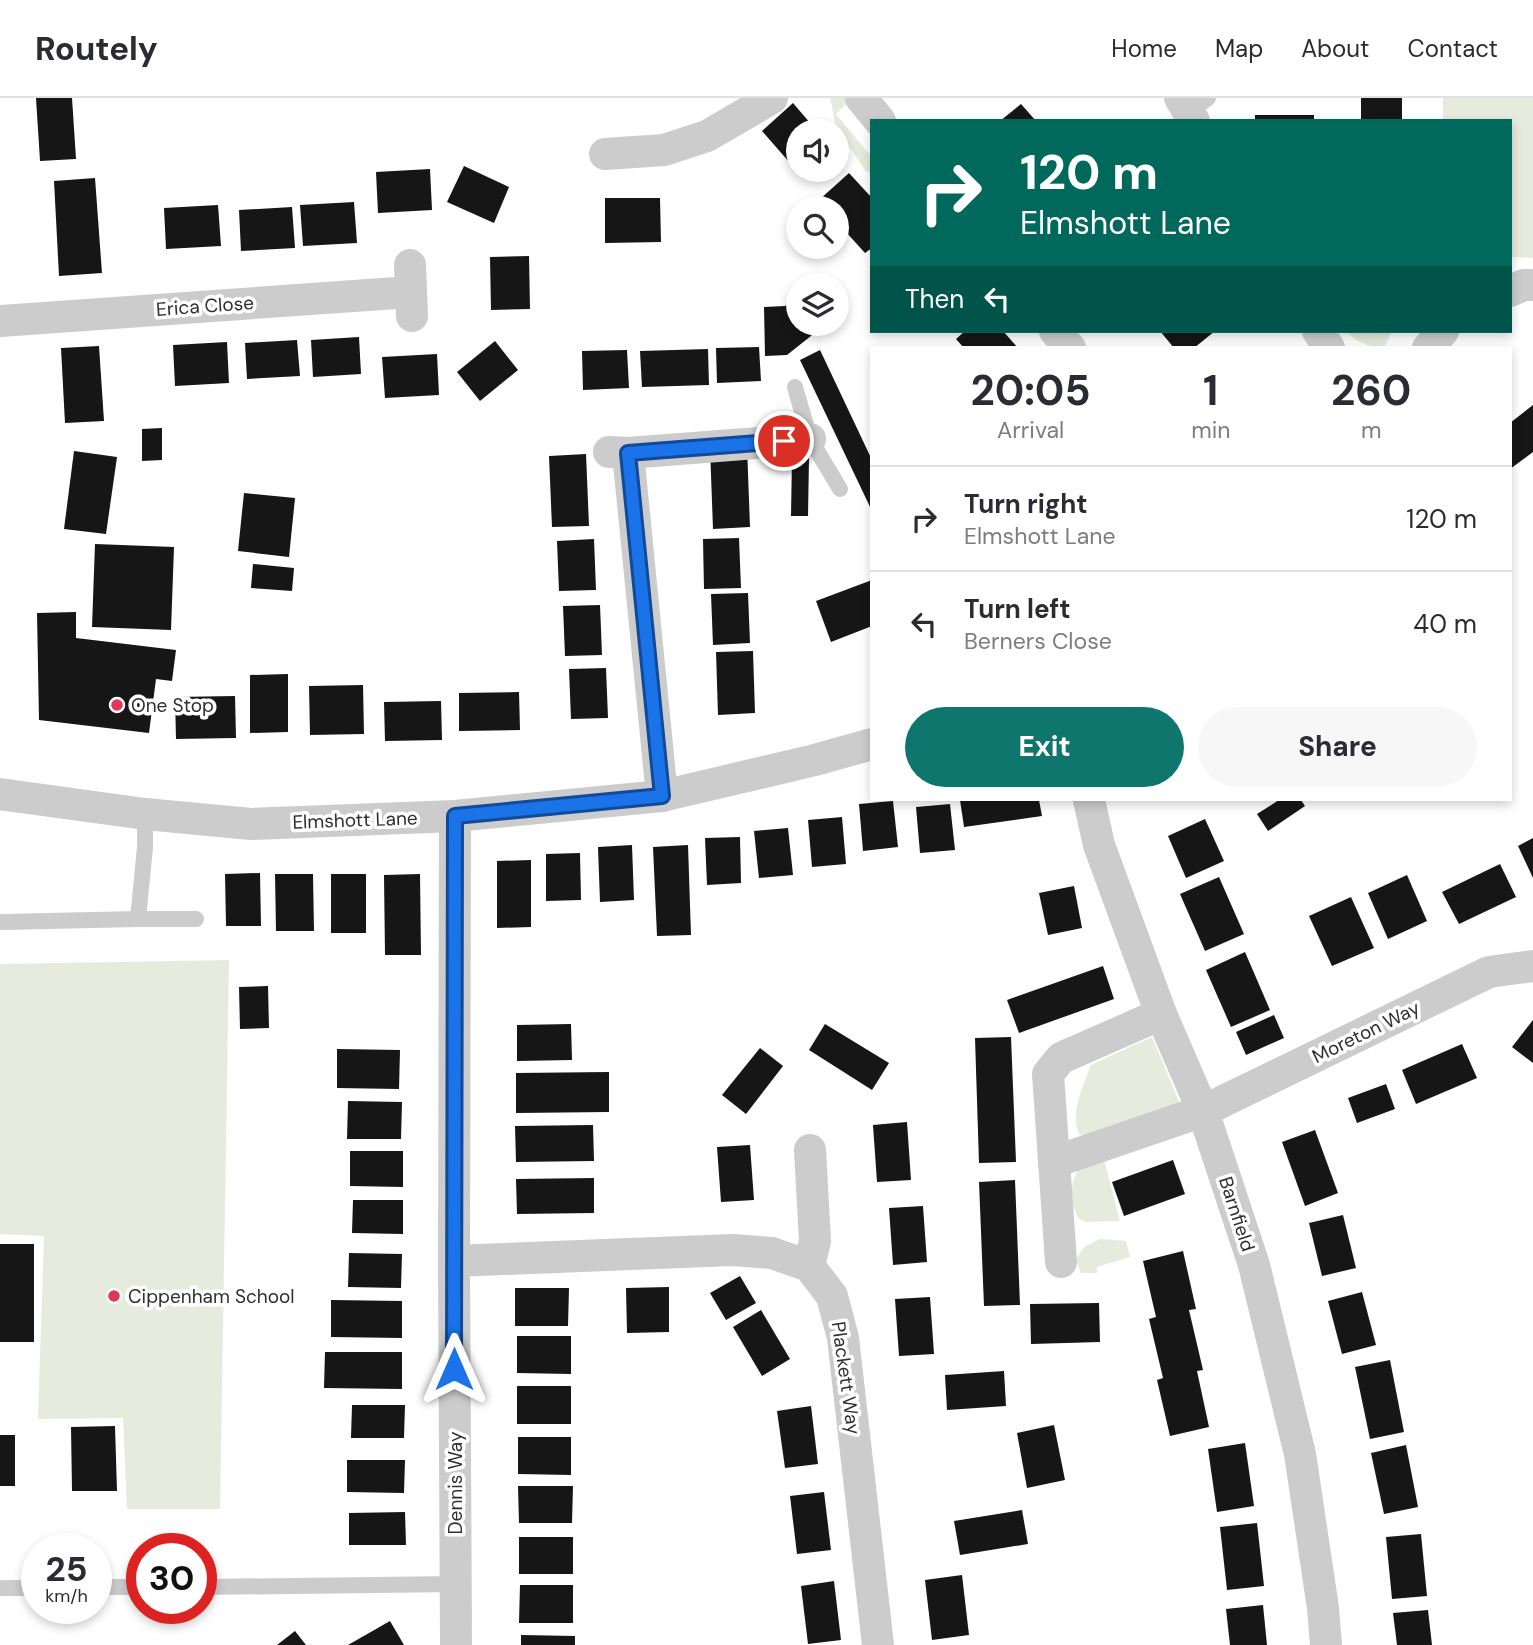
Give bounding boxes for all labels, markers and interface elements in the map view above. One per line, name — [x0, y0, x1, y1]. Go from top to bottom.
text: Routely — [35, 27, 158, 70]
text: Home — [1111, 33, 1177, 64]
text: Map — [1215, 33, 1263, 64]
text: About — [1301, 33, 1370, 64]
text: Contact — [1408, 33, 1498, 64]
map controls — [786, 119, 849, 336]
button: sound — [786, 119, 849, 182]
text: 120 m — [1020, 140, 1158, 204]
icon: right — [905, 147, 996, 238]
button: search — [786, 196, 849, 259]
text: Elmshott Lane — [1020, 202, 1231, 244]
button: layers — [786, 273, 849, 336]
icon: left — [978, 280, 1016, 318]
text: Then — [905, 282, 964, 316]
street label: Erica Close — [155, 290, 255, 322]
text: 20:05 — [971, 363, 1091, 418]
text: 1 — [1203, 363, 1218, 418]
text: 260 — [1331, 363, 1411, 418]
pin — [754, 411, 814, 471]
text: Arrival — [997, 415, 1064, 445]
text: min — [1191, 415, 1230, 445]
text: m — [1361, 415, 1381, 445]
icon: arrive — [765, 422, 803, 460]
text: Turn right — [964, 487, 1088, 521]
icon: right — [905, 500, 943, 538]
text: 120 m — [1406, 502, 1477, 536]
text: Elmshott Lane — [964, 521, 1116, 551]
text: Turn left — [964, 592, 1071, 626]
icon: left — [905, 605, 943, 643]
text: 40 m — [1413, 607, 1477, 641]
text: Berners Close — [964, 626, 1112, 656]
place label: One Stop — [131, 693, 214, 718]
marker: One Stop — [109, 697, 125, 713]
button: Exit — [905, 707, 1184, 787]
button: Share — [1198, 707, 1477, 787]
street label: Elmshott Lane — [292, 805, 418, 835]
street label: Moreton Way — [1308, 995, 1424, 1069]
street label: Barnfield — [1213, 1173, 1261, 1255]
place label: Cippenham School — [128, 1284, 295, 1309]
marker: Cippenham School — [106, 1288, 122, 1304]
street label: Plackett Way — [826, 1320, 866, 1437]
position arrow — [417, 1332, 491, 1406]
street label: Dennis Way — [443, 1431, 468, 1534]
speed limit sign: 30 — [126, 1533, 217, 1624]
text: 25 — [46, 1546, 87, 1592]
text: km/h — [45, 1584, 88, 1608]

